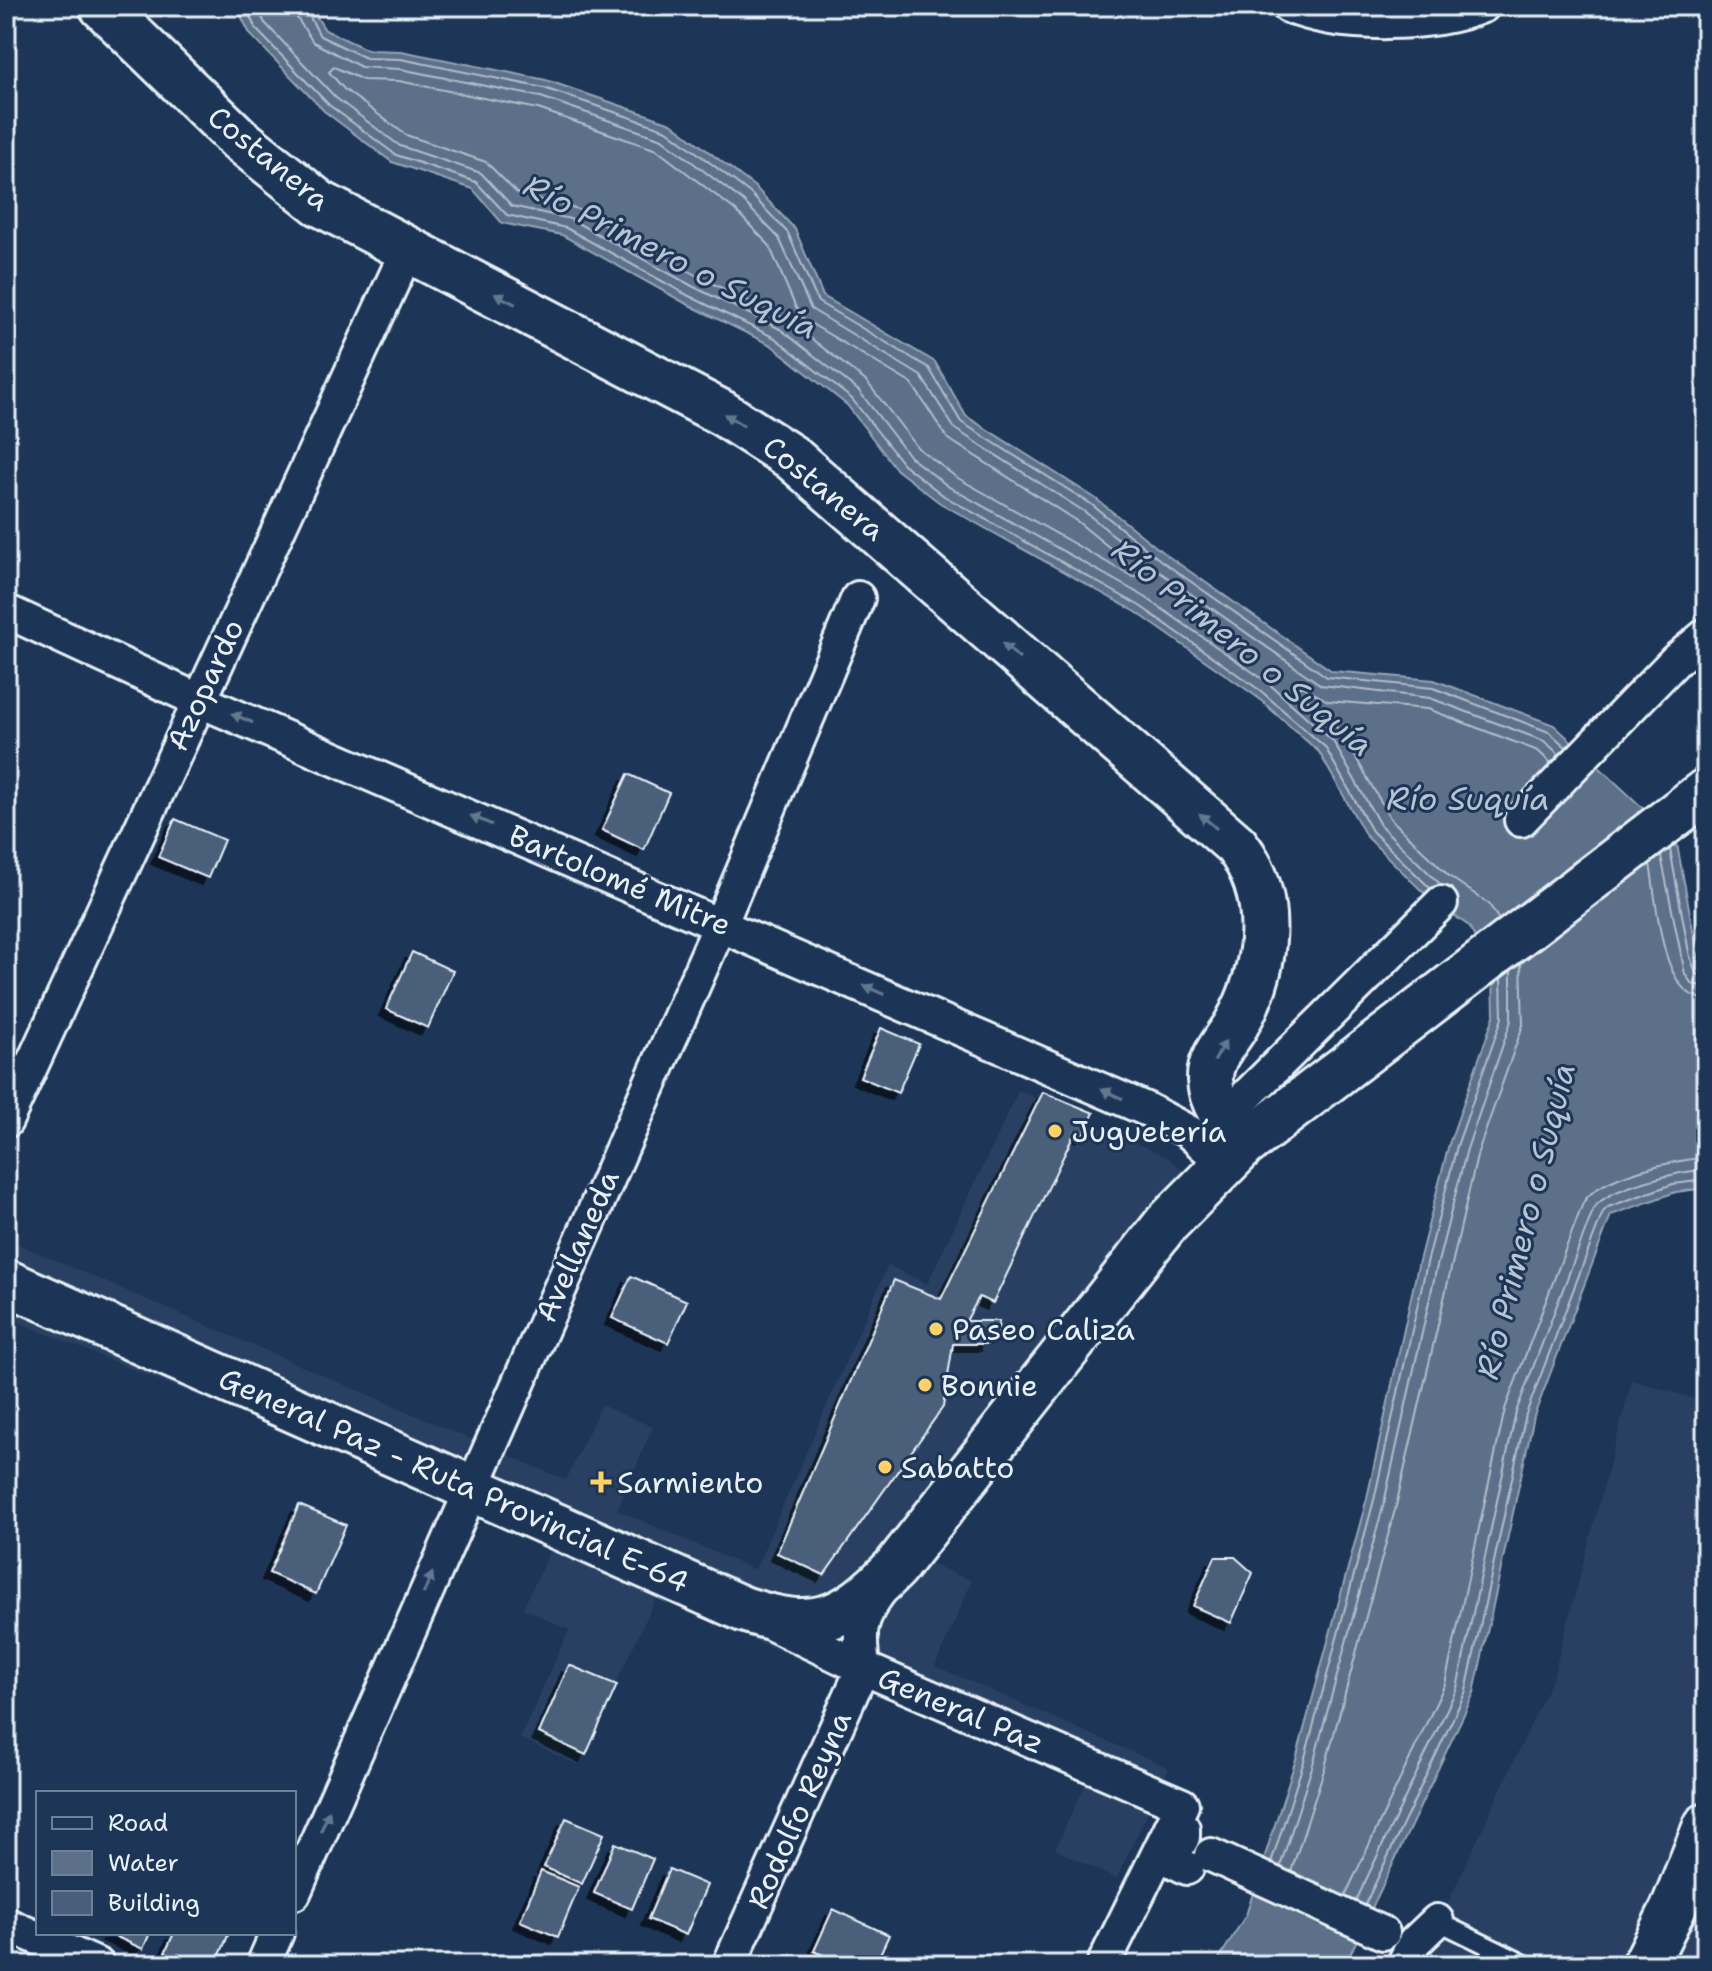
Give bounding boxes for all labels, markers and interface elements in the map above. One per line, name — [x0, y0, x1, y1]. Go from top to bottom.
street label: Costanera — [199, 96, 339, 220]
water label: Río Primero o Suquía — [517, 163, 825, 349]
one-way arrow — [493, 292, 516, 306]
one-way arrow — [723, 414, 745, 428]
street label: Costanera — [754, 426, 894, 550]
water label: Río Primero o Suquía — [1103, 528, 1383, 766]
street label: Azopardo — [157, 612, 253, 758]
one-way arrow — [1002, 643, 1022, 660]
one-way arrow — [230, 712, 254, 725]
water label: Río Suquía — [1387, 777, 1549, 820]
one-way arrow — [1199, 812, 1218, 830]
one-way arrow — [469, 814, 493, 827]
street label: Bartolomé Mitre — [503, 815, 737, 945]
one-way arrow — [862, 983, 886, 996]
one-way arrow — [1213, 1040, 1227, 1062]
water label: Río Primero o Suquía — [1465, 1058, 1585, 1384]
one-way arrow — [1100, 1087, 1124, 1101]
place label: Juguetería — [1071, 1111, 1227, 1152]
marker: Juguetería — [1046, 1122, 1064, 1140]
street label: Avellaneda — [525, 1163, 629, 1329]
place label: Paseo Caliza — [952, 1309, 1135, 1350]
marker: Paseo Caliza — [927, 1320, 945, 1338]
street label: General Paz - Ruta Provincial E-64 — [212, 1357, 696, 1603]
place label: Bonnie — [941, 1365, 1038, 1406]
marker: Bonnie — [916, 1376, 934, 1394]
place label: Sabatto — [901, 1447, 1014, 1488]
marker: Sabatto — [876, 1458, 894, 1476]
place label: Sarmiento — [617, 1462, 763, 1503]
marker: Sarmiento — [592, 1473, 610, 1491]
one-way arrow — [422, 1571, 435, 1595]
street label: General Paz — [872, 1657, 1050, 1763]
street label: Rodolfo Reyna — [737, 1704, 861, 1915]
legend — [36, 1791, 296, 1935]
text: Road — [108, 1807, 168, 1839]
one-way arrow — [318, 1810, 332, 1833]
text: Water — [108, 1847, 179, 1879]
text: Building — [108, 1887, 200, 1919]

